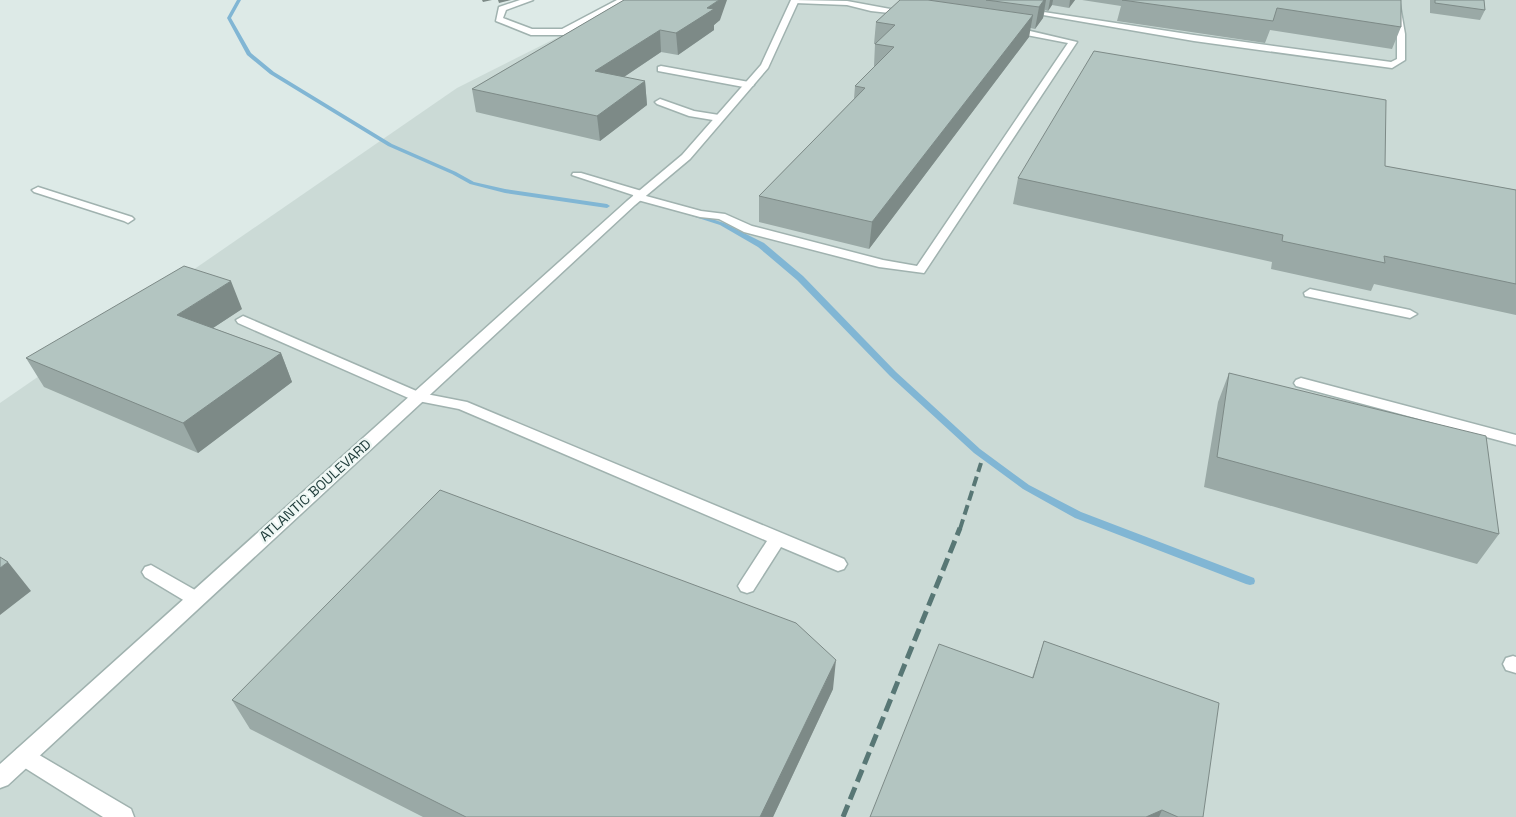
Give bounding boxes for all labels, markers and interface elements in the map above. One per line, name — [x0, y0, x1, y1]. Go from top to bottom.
street label: ATLANTIC BOULEVARD — [255, 435, 375, 545]

